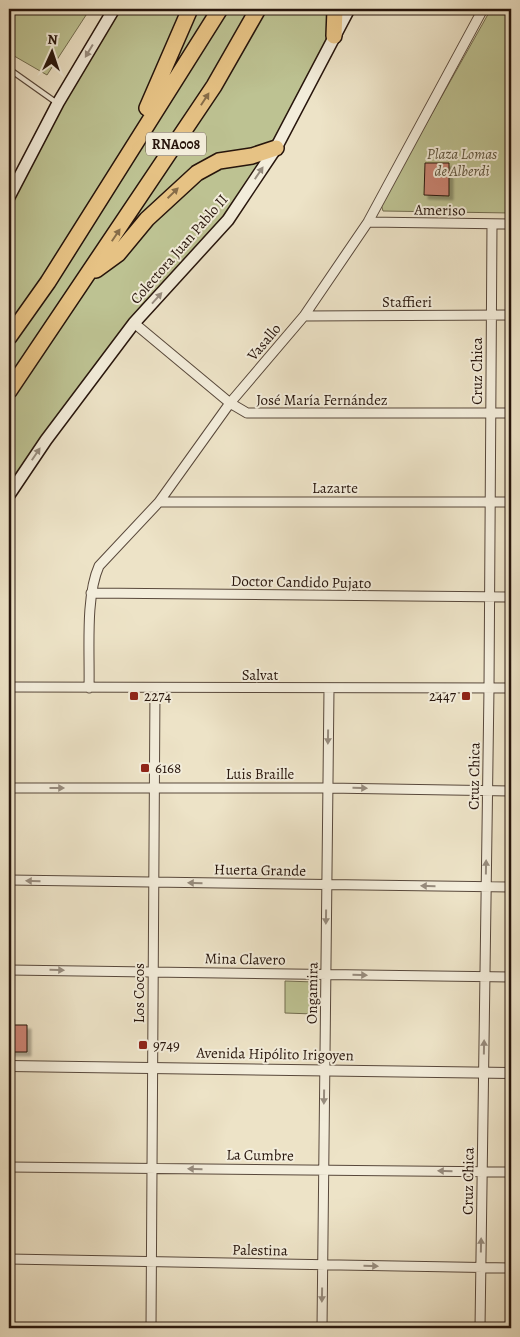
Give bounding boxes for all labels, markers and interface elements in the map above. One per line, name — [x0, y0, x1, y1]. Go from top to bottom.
north arrow — [28, 28, 78, 78]
text: N — [47, 30, 58, 49]
one-way arrow — [85, 44, 94, 57]
one-way arrow — [200, 93, 210, 106]
road number: RNA008 — [146, 132, 206, 156]
park label: Plaza Lomas de Alberdi — [427, 144, 497, 181]
one-way arrow — [255, 166, 264, 180]
one-way arrow — [167, 187, 179, 199]
street label: Colectora Juan Pablo II — [126, 190, 232, 308]
street label: Ameriso — [413, 200, 466, 220]
one-way arrow — [111, 228, 121, 242]
street label: Staffieri — [382, 292, 432, 312]
one-way arrow — [151, 293, 163, 305]
street label: Vasallo — [242, 319, 285, 366]
street label: Cruz Chica — [467, 337, 487, 405]
street label: José María Fernández — [256, 390, 388, 410]
one-way arrow — [31, 448, 41, 461]
street label: Lazarte — [312, 478, 358, 498]
street label: Doctor Candido Pujato — [231, 571, 371, 593]
street label: Salvat — [242, 665, 278, 685]
place label: 2274 — [144, 686, 172, 706]
place label: 2447 — [429, 686, 457, 706]
marker: 2274 — [128, 690, 140, 702]
marker: 2447 — [460, 690, 472, 702]
one-way arrow — [324, 730, 332, 746]
street label: Cruz Chica — [463, 742, 485, 810]
place label: 6168 — [155, 758, 181, 778]
marker: 6168 — [139, 762, 151, 774]
street label: Luis Braille — [226, 764, 295, 784]
one-way arrow — [50, 784, 66, 792]
one-way arrow — [352, 785, 368, 793]
street label: Huerta Grande — [214, 859, 306, 881]
one-way arrow — [483, 859, 491, 875]
one-way arrow — [24, 877, 40, 885]
one-way arrow — [187, 879, 203, 887]
one-way arrow — [419, 882, 435, 890]
one-way arrow — [322, 910, 330, 926]
street label: Mina Clavero — [204, 948, 286, 970]
street label: Ongamira — [301, 962, 323, 1024]
street label: Los Cocos — [129, 963, 149, 1023]
one-way arrow — [50, 966, 66, 974]
one-way arrow — [352, 971, 368, 979]
place label: 9749 — [153, 1035, 180, 1055]
marker: 9749 — [137, 1039, 149, 1051]
one-way arrow — [480, 1039, 488, 1055]
street label: Avenida Hipólito Irigoyen — [195, 1043, 354, 1065]
one-way arrow — [320, 1090, 328, 1106]
street label: La Cumbre — [226, 1144, 294, 1166]
street label: Cruz Chica — [457, 1147, 479, 1215]
one-way arrow — [187, 1164, 203, 1172]
one-way arrow — [437, 1167, 453, 1175]
one-way arrow — [477, 1236, 485, 1252]
street label: Palestina — [232, 1240, 288, 1260]
one-way arrow — [364, 1262, 380, 1270]
one-way arrow — [318, 1287, 326, 1303]

